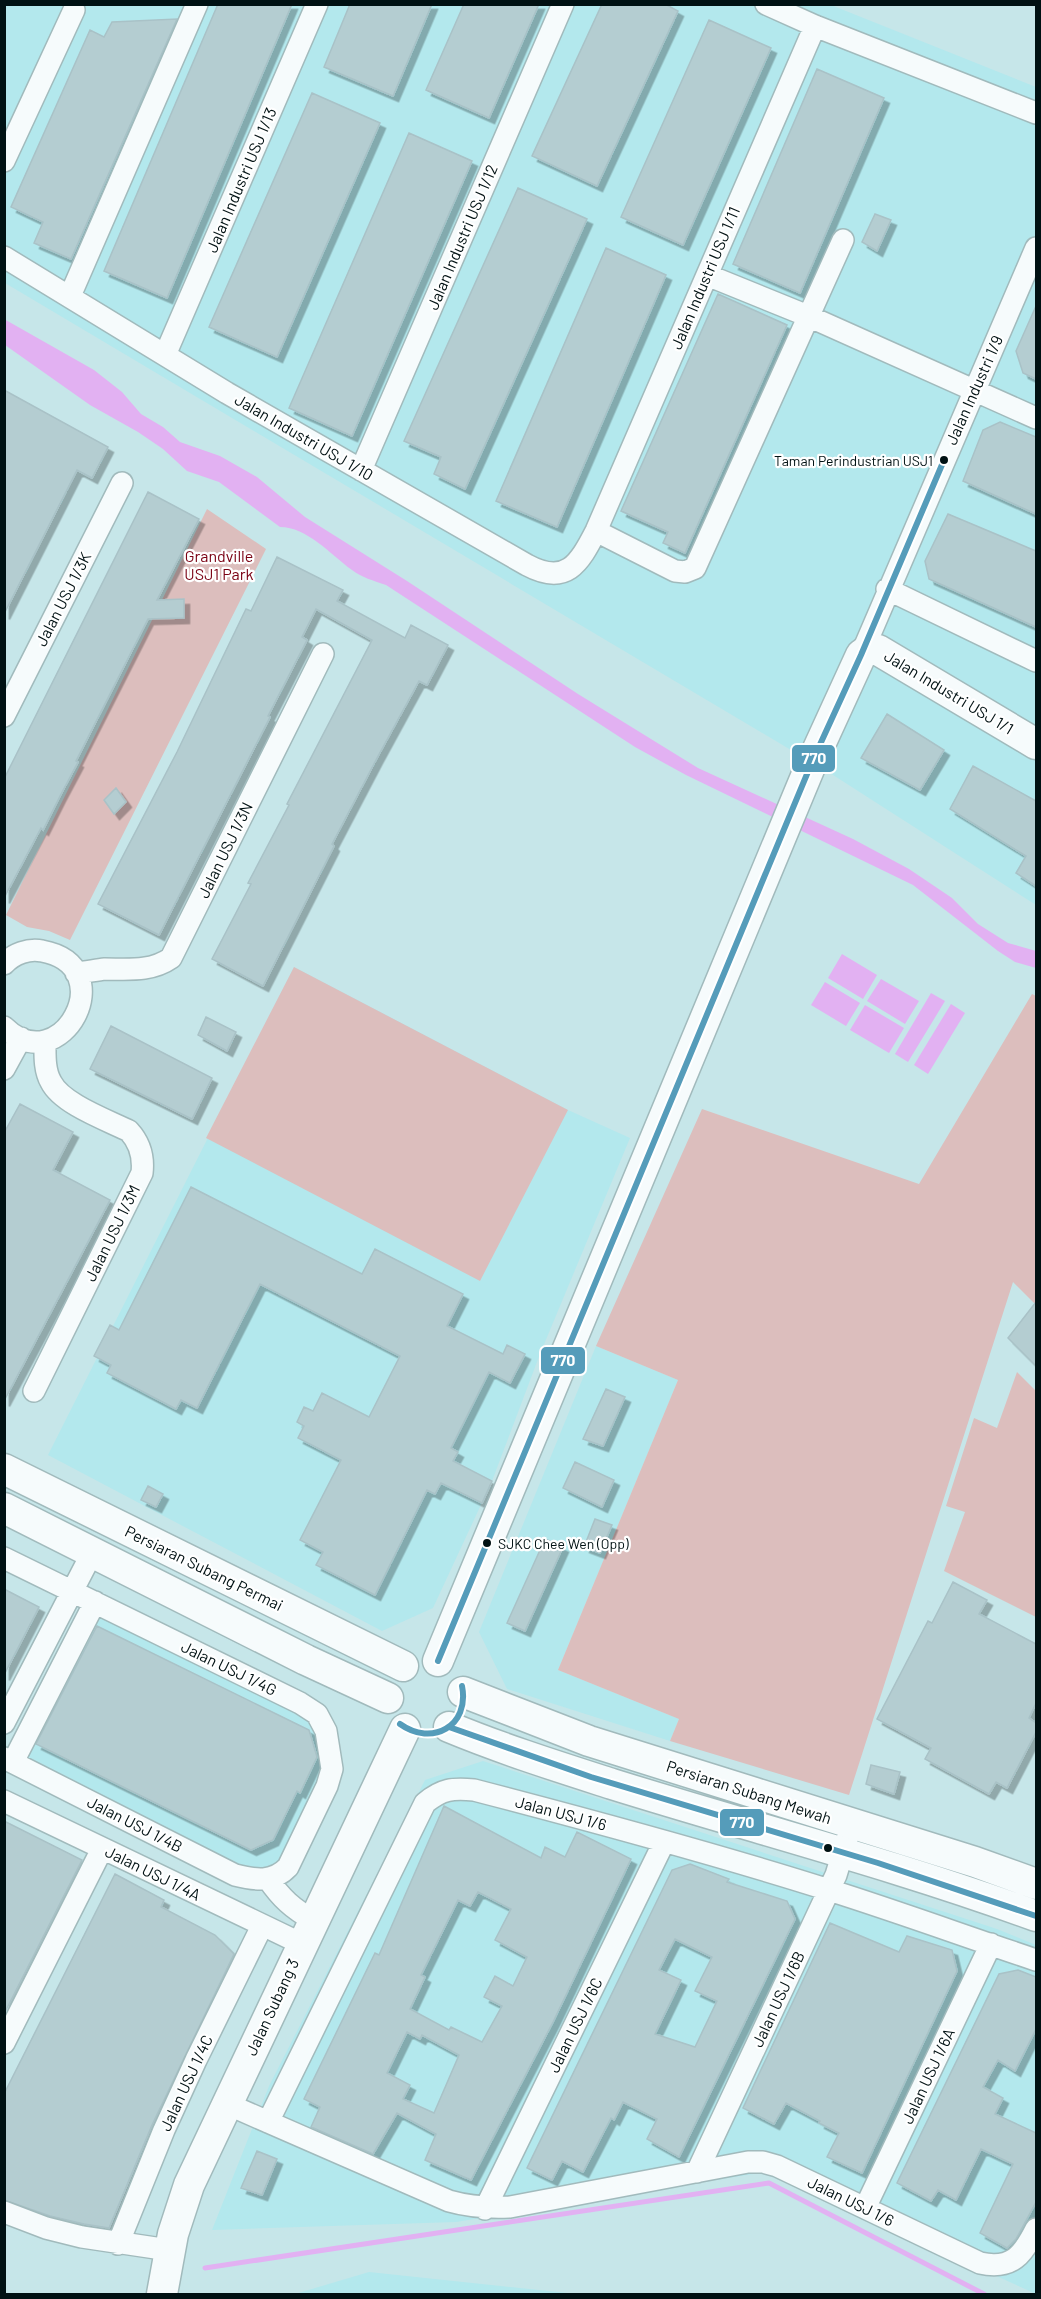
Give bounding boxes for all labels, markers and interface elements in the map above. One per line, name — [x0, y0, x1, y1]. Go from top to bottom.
street label: Jalan Industri USJ 1/13 — [201, 104, 280, 255]
street label: Jalan Industri USJ 1/12 — [422, 161, 501, 312]
street label: Jalan Industri USJ 1/11 — [666, 204, 743, 352]
street label: Jalan Industri 1/9 — [941, 332, 1006, 448]
street label: Jalan Industri USJ 1/10 — [232, 389, 377, 484]
place label: Taman Perindustrian USJ1 — [774, 452, 933, 469]
marker: Taman Perindustrian USJ1 — [938, 454, 950, 466]
park label: Grandville USJ1 Park — [184, 546, 254, 583]
street label: Jalan USJ 1/3K — [31, 548, 95, 649]
street label: Jalan Industri USJ 1/1 — [881, 645, 1017, 738]
line badge: 770 — [791, 744, 836, 773]
text: 770 — [802, 748, 827, 767]
street label: Jalan USJ 1/3N — [193, 799, 256, 901]
street label: Jalan USJ 1/3M — [80, 1181, 143, 1284]
line badge: 770 — [540, 1346, 586, 1375]
text: 770 — [551, 1350, 576, 1369]
street label: Persiaran Subang Permai — [122, 1521, 286, 1614]
place label: SJKC Chee Wen (Opp) — [498, 1535, 629, 1552]
marker: SJKC Chee Wen (Opp) — [481, 1537, 493, 1549]
street label: Jalan USJ 1/4G — [178, 1636, 280, 1699]
street label: Persiaran Subang Mewah — [664, 1756, 834, 1827]
street label: Jalan USJ 1/4B — [84, 1791, 186, 1856]
street label: Jalan USJ 1/6 — [513, 1791, 609, 1834]
line badge: 770 — [719, 1808, 765, 1837]
text: 770 — [730, 1812, 755, 1831]
street label: Jalan USJ 1/4A — [102, 1841, 204, 1904]
unlabelled marker — [822, 1842, 834, 1854]
street label: Jalan USJ 1/6B — [747, 1948, 808, 2050]
street label: Jalan Subang 3 — [241, 1955, 302, 2058]
street label: Jalan USJ 1/6C — [543, 1974, 606, 2075]
street label: Jalan USJ 1/6A — [897, 2025, 958, 2127]
street label: Jalan USJ 1/4C — [155, 2032, 216, 2134]
street label: Jalan USJ 1/6 — [805, 2171, 897, 2230]

